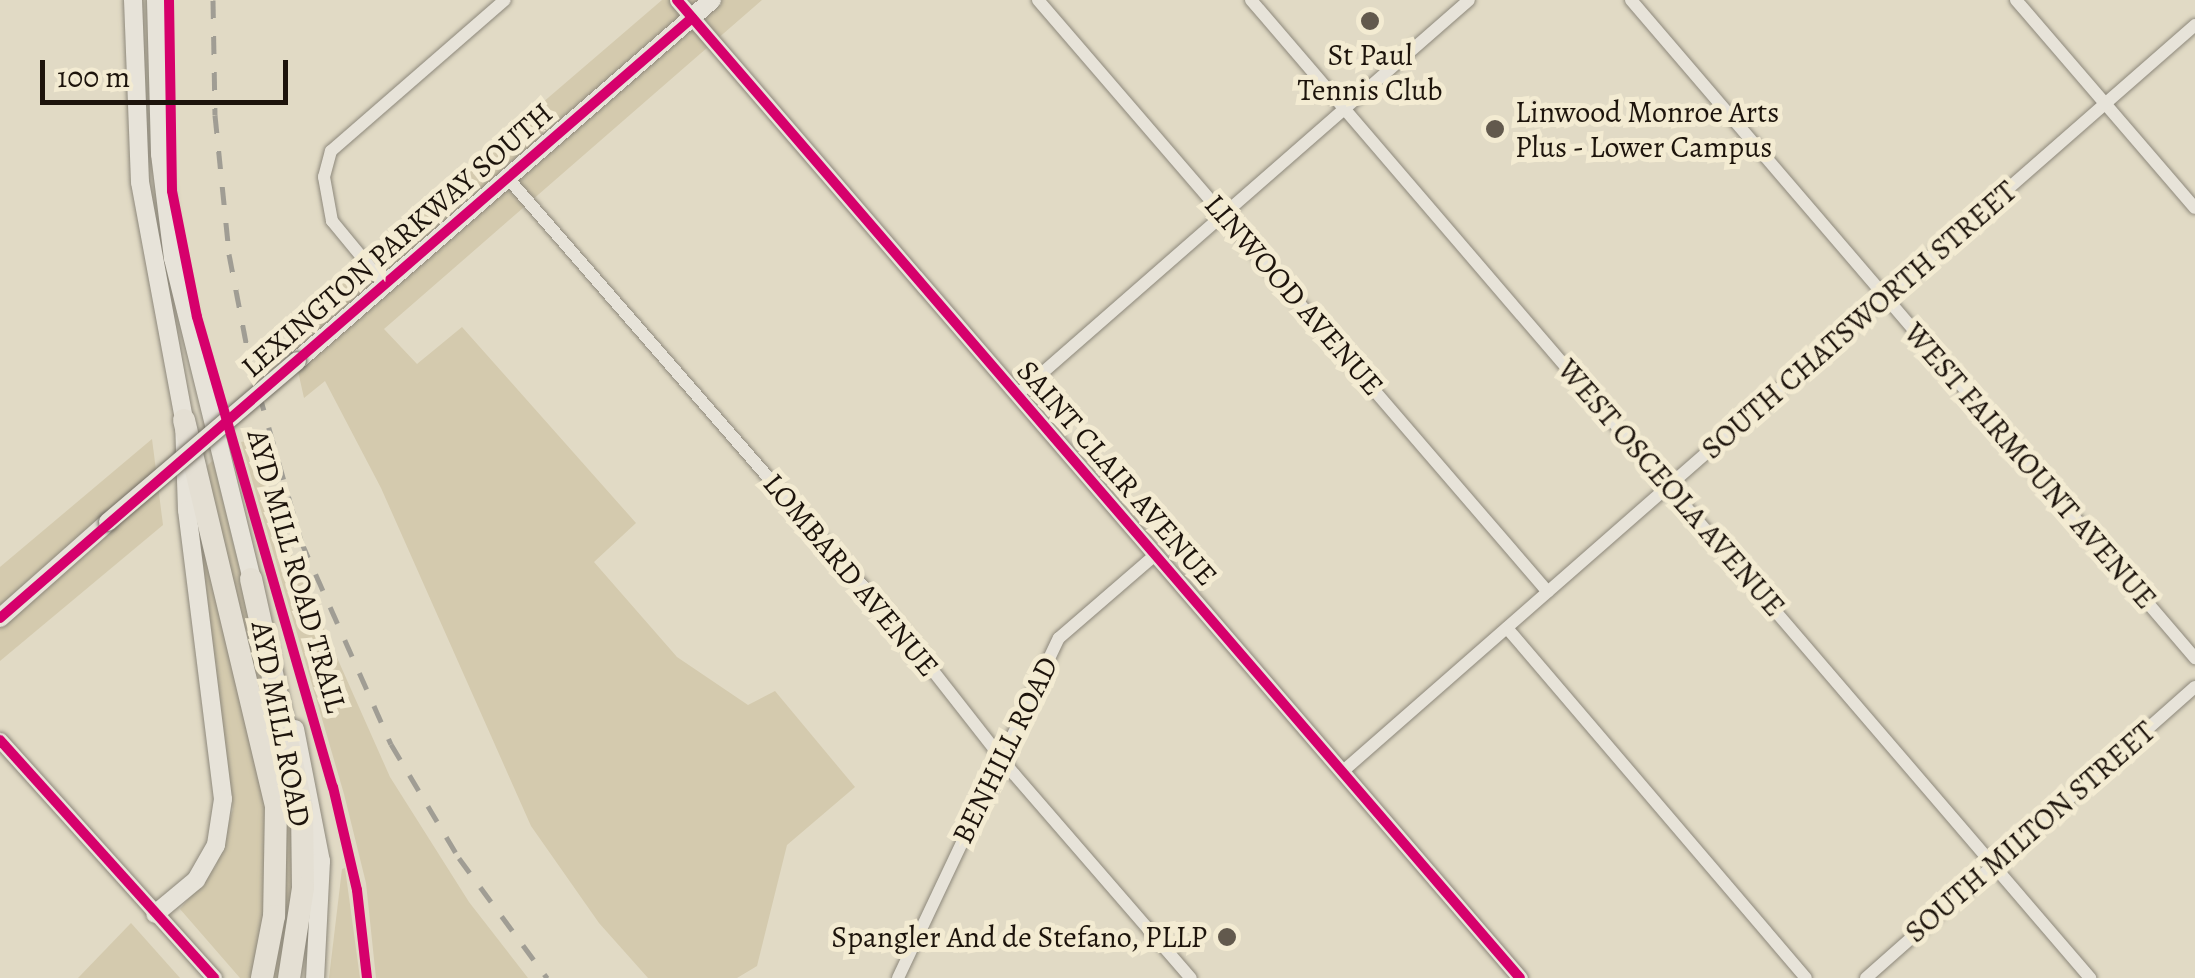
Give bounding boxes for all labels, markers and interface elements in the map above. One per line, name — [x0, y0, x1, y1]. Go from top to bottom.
marker: St Paul Tennis Club — [1359, 10, 1381, 32]
place label: St Paul Tennis Club — [1298, 37, 1442, 108]
scale bar — [45, 40, 292, 102]
text: 100 m — [57, 57, 130, 97]
place label: Linwood Monroe Arts Plus - Lower Campus — [1515, 94, 1779, 164]
street label: LEXINGTON PARKWAY SOUTH — [234, 95, 560, 385]
marker: Linwood Monroe Arts Plus - Lower Campus — [1484, 118, 1506, 140]
street label: SOUTH CHATSWORTH STREET — [1694, 173, 2024, 467]
street label: LINWOOD AVENUE — [1197, 187, 1391, 403]
street label: WEST FAIRMOUNT AVENUE — [1896, 316, 2164, 616]
street label: WEST OSCEOLA AVENUE — [1550, 352, 1792, 624]
street label: SAINT CLAIR AVENUE — [1009, 353, 1225, 593]
street label: AYD MILL ROAD TRAIL — [239, 425, 355, 717]
street label: LOMBARD AVENUE — [756, 466, 946, 684]
street label: AYD MILL ROAD — [243, 618, 319, 830]
street label: BENHILL ROAD — [944, 651, 1066, 849]
street label: SOUTH MILTON STREET — [1898, 714, 2162, 950]
place label: Spangler And de Stefano, PLLP — [831, 919, 1207, 955]
marker: Spangler And de Stefano, PLLP — [1216, 926, 1238, 948]

